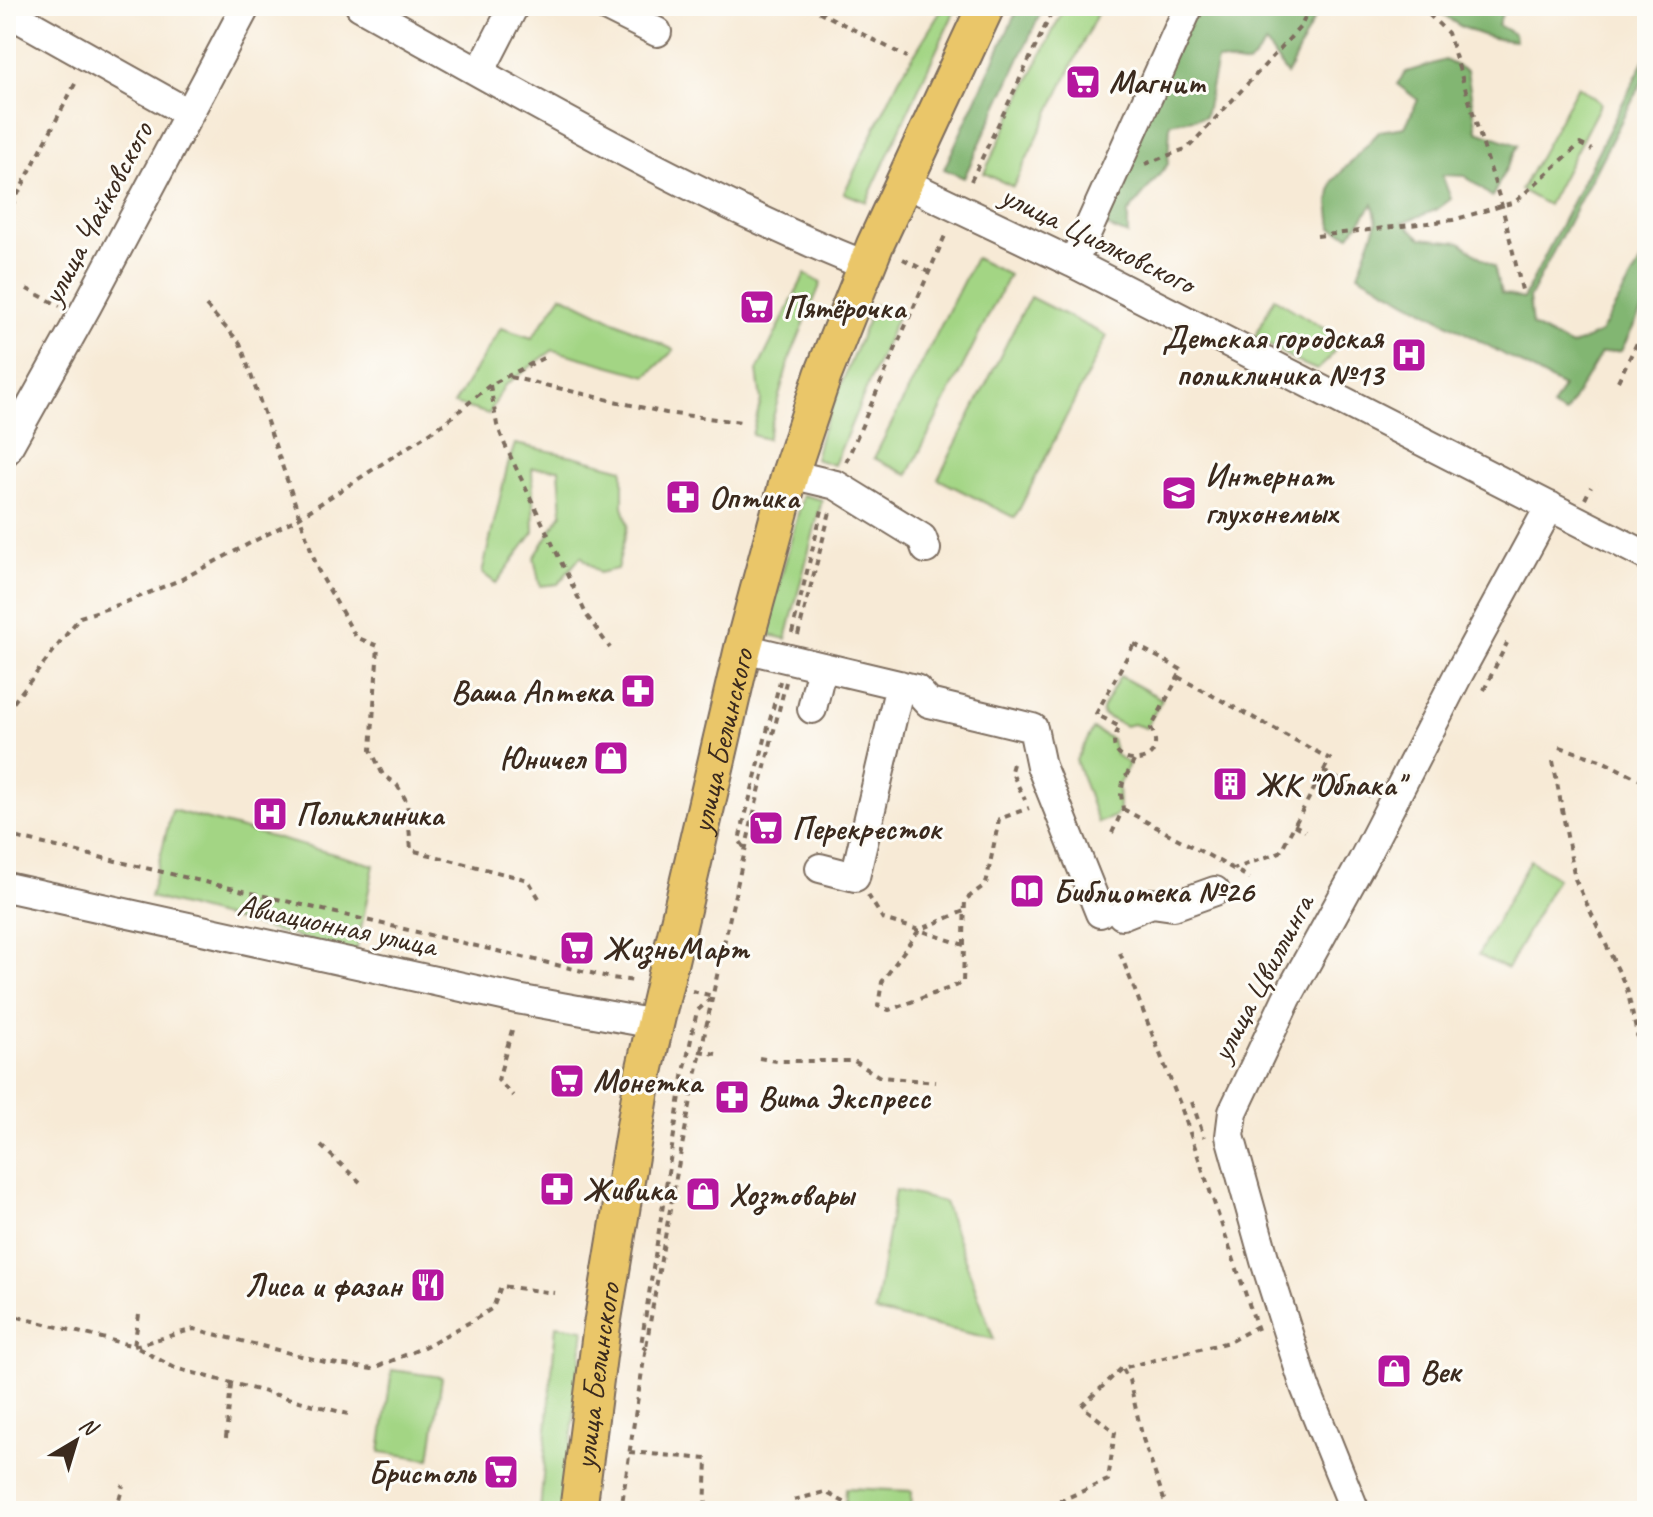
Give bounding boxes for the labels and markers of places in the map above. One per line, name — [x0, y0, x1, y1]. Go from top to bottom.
place label: Магнит — [1109, 62, 1206, 103]
supermarket icon: Магнит — [1064, 63, 1102, 101]
place label: Пятёрочка — [783, 287, 908, 328]
supermarket icon: Пятёрочка — [738, 288, 776, 326]
place label: Детская городская поликлиника №13 — [1162, 317, 1386, 395]
hospital icon: Детская городская поликлиника №13 — [1390, 336, 1428, 374]
place label: Интернат глухонемых — [1205, 455, 1340, 533]
school or university icon: Интернат глухонемых — [1160, 474, 1198, 512]
place label: Оптика — [709, 477, 801, 518]
pharmacy icon: Оптика — [664, 478, 702, 516]
place label: Ваша Аптека — [451, 671, 615, 712]
pharmacy icon: Ваша Аптека — [619, 672, 657, 710]
place label: Юничел — [500, 738, 587, 779]
shop icon: Юничел — [592, 739, 630, 777]
place label: ЖК "Облака" — [1256, 764, 1411, 805]
building icon: ЖК "Облака" — [1211, 765, 1249, 803]
place label: Поликлиника — [296, 794, 446, 835]
hospital icon: Поликлиника — [251, 795, 289, 833]
place label: Перекресток — [792, 808, 943, 849]
supermarket icon: Перекресток — [747, 809, 785, 847]
place label: Библиотека №26 — [1053, 871, 1255, 912]
library icon: Библиотека №26 — [1008, 872, 1046, 910]
place label: ЖизньМарт — [603, 928, 751, 970]
supermarket icon: ЖизньМарт — [558, 929, 596, 967]
place label: Монетка — [593, 1061, 705, 1102]
supermarket icon: Монетка — [548, 1062, 586, 1100]
place label: Вита Экспресс — [758, 1077, 932, 1118]
pharmacy icon: Вита Экспресс — [713, 1078, 751, 1116]
place label: Живика — [583, 1169, 678, 1210]
pharmacy icon: Живика — [538, 1170, 576, 1208]
place label: Хозтовары — [729, 1174, 856, 1216]
shop icon: Хозтовары — [684, 1175, 722, 1213]
place label: Лиса и фазан — [244, 1265, 404, 1306]
restaurant icon: Лиса и фазан — [409, 1266, 447, 1304]
place label: Век — [1420, 1351, 1463, 1392]
shop icon: Век — [1375, 1352, 1413, 1390]
place label: Бристоль — [368, 1452, 477, 1493]
supermarket icon: Бристоль — [482, 1453, 520, 1491]

